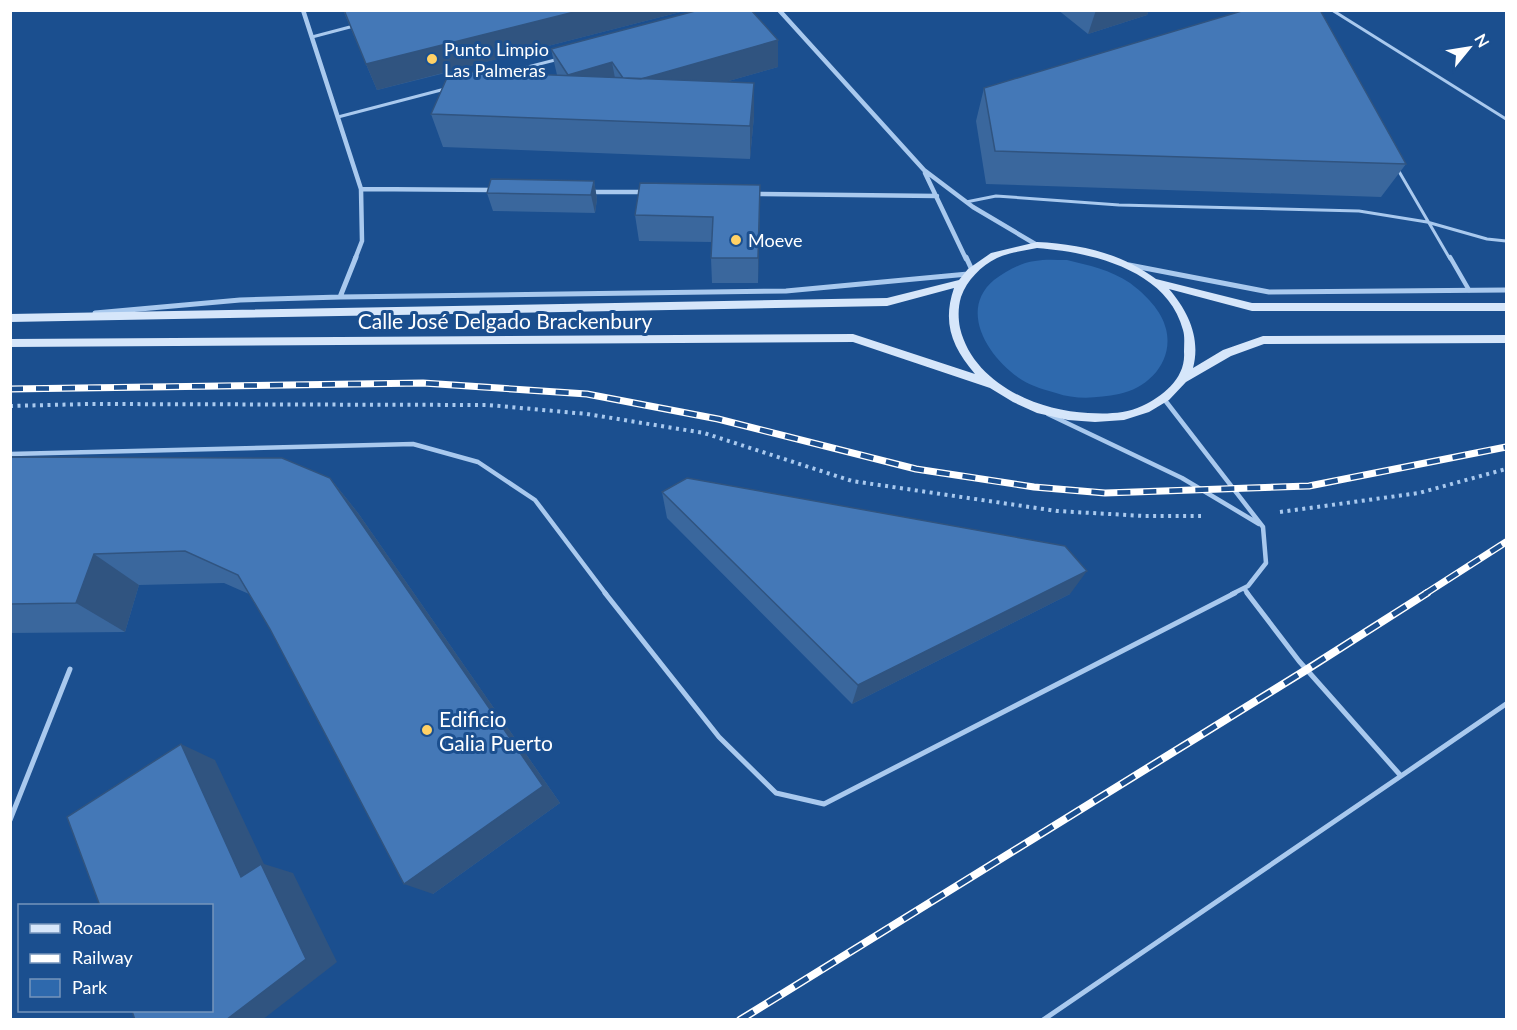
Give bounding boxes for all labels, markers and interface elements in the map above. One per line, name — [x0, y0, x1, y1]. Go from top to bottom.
north arrow — [1439, 18, 1499, 78]
text: N — [1471, 30, 1494, 50]
place label: Punto Limpio Las Palmeras — [444, 38, 549, 81]
marker: Punto Limpio Las Palmeras — [425, 52, 439, 66]
place label: Moeve — [748, 229, 803, 251]
marker: Moeve — [729, 233, 743, 247]
street label: Calle José Delgado Brackenbury — [358, 308, 652, 333]
place label: Edificio Galia Puerto — [439, 706, 553, 755]
marker: Edificio Galia Puerto — [420, 723, 434, 737]
legend — [18, 904, 213, 1012]
text: Road — [72, 916, 112, 938]
text: Railway — [72, 946, 133, 968]
text: Park — [72, 976, 108, 998]

